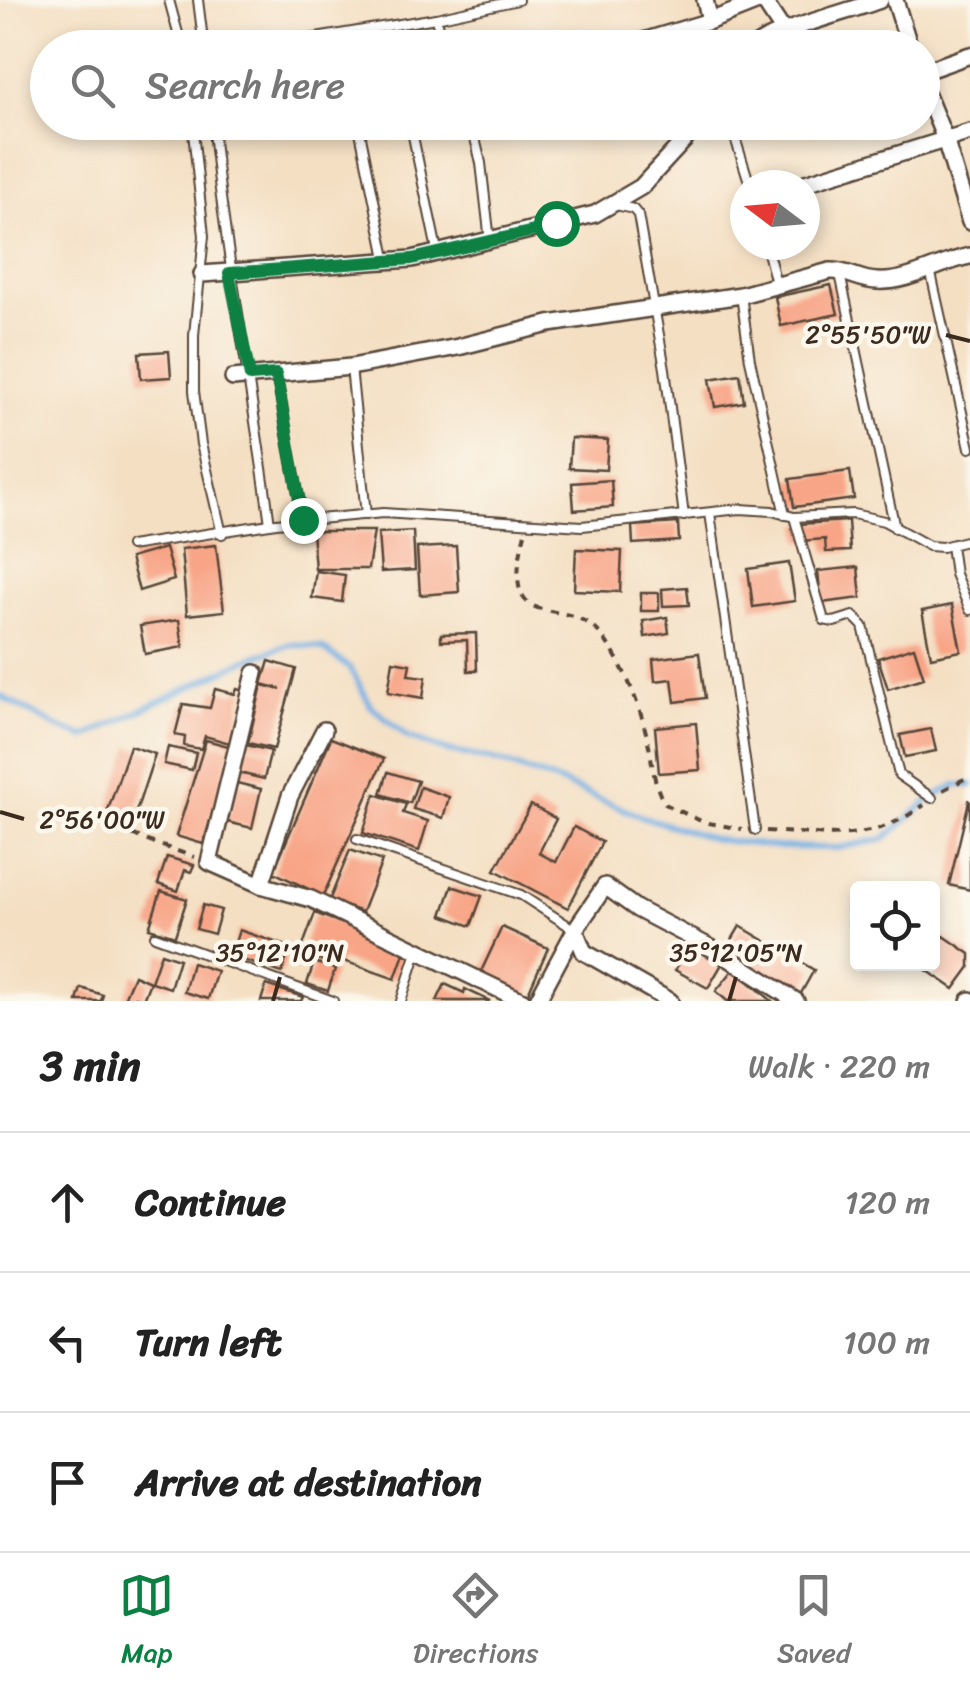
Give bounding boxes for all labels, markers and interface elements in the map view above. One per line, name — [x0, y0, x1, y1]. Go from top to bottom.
search box — [30, 30, 940, 140]
text: Search here — [145, 52, 345, 119]
icon: search — [65, 58, 120, 113]
north arrow — [730, 170, 820, 260]
route start — [534, 201, 580, 247]
text: 2°55'50"W — [805, 312, 932, 357]
route end — [281, 498, 327, 544]
text: 2°56'00"W — [39, 797, 165, 842]
map controls — [850, 881, 940, 971]
button: locate — [850, 881, 940, 971]
text: 35°12'10"N — [216, 930, 345, 975]
text: 35°12'05"N — [670, 930, 803, 975]
text: 3 min — [40, 1029, 140, 1103]
text: Walk · 220 m — [748, 1038, 930, 1095]
text: Continue — [135, 1169, 286, 1236]
text: 120 m — [845, 1174, 930, 1231]
icon: ahead — [40, 1175, 95, 1230]
text: Turn left — [135, 1309, 281, 1376]
text: 100 m — [843, 1314, 930, 1371]
icon: left — [40, 1315, 95, 1370]
text: Arrive at destination — [135, 1449, 482, 1516]
icon: arrive — [40, 1455, 95, 1510]
tab: Map — [119, 1568, 174, 1677]
tab: Directions — [413, 1568, 538, 1677]
tab: Saved — [777, 1568, 851, 1677]

